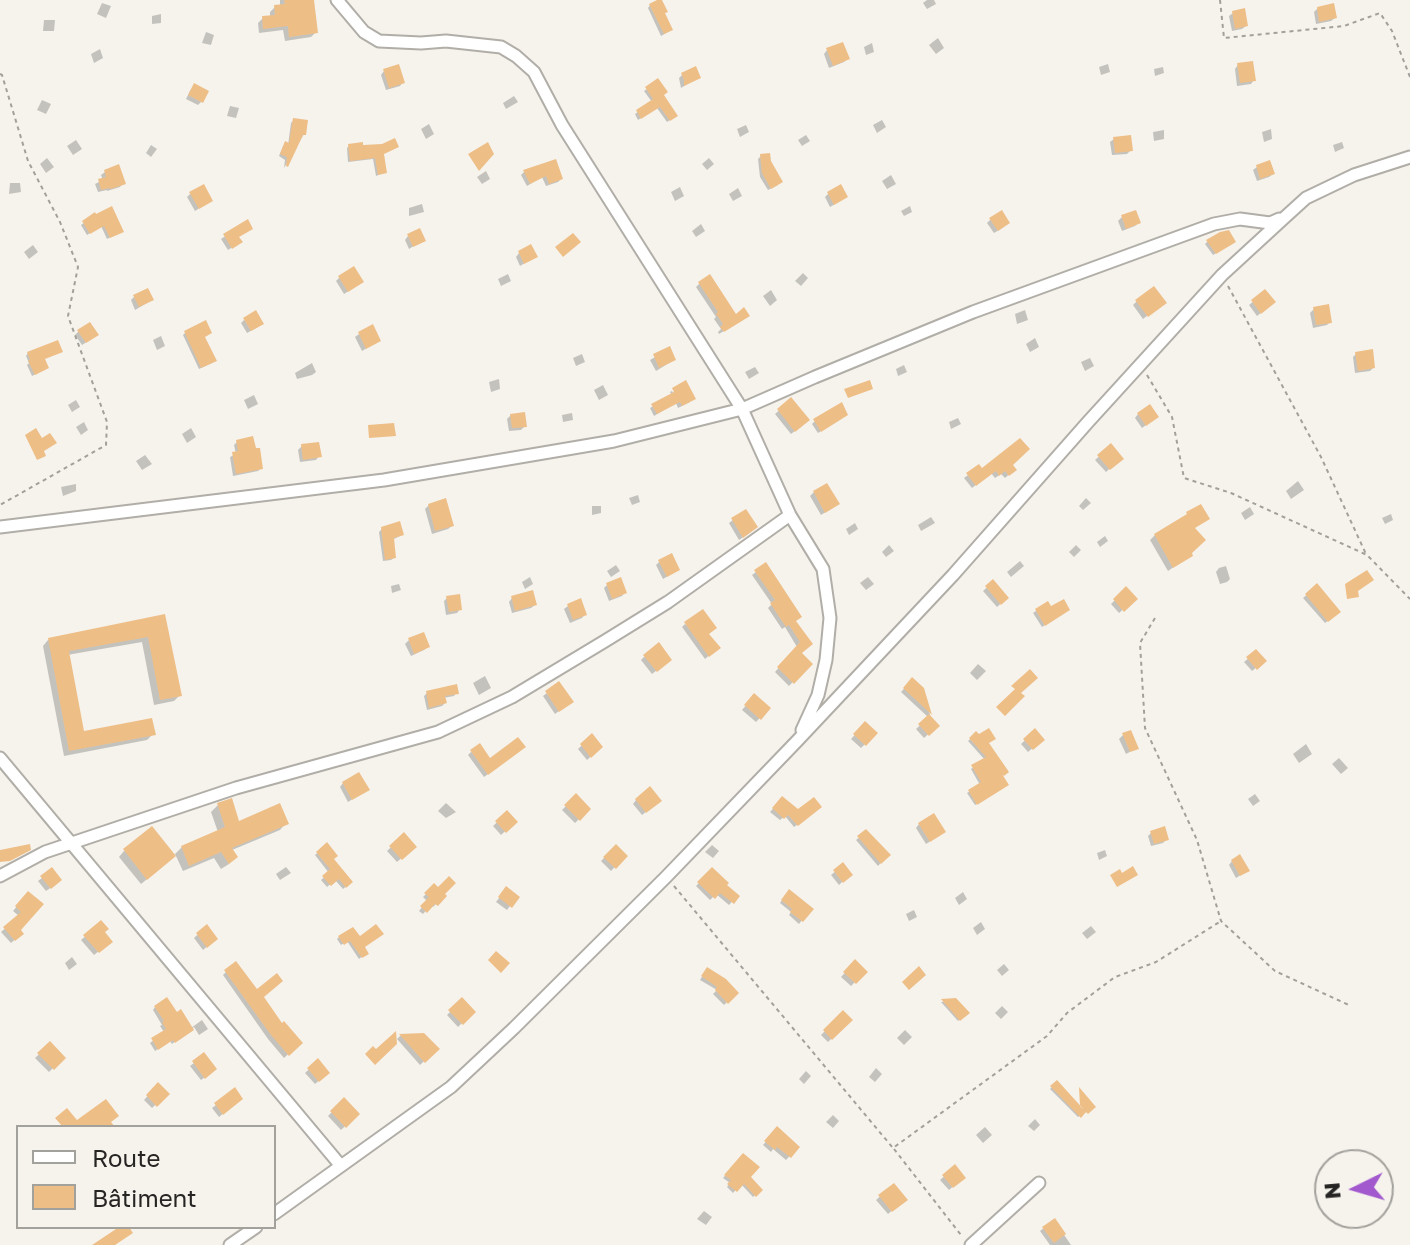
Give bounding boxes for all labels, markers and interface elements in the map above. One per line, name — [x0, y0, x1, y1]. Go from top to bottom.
legend — [16, 1125, 276, 1229]
text: Route — [92, 1143, 161, 1172]
north arrow — [1314, 1149, 1394, 1229]
text: N — [1317, 1181, 1346, 1200]
text: Bâtiment — [92, 1183, 197, 1212]

